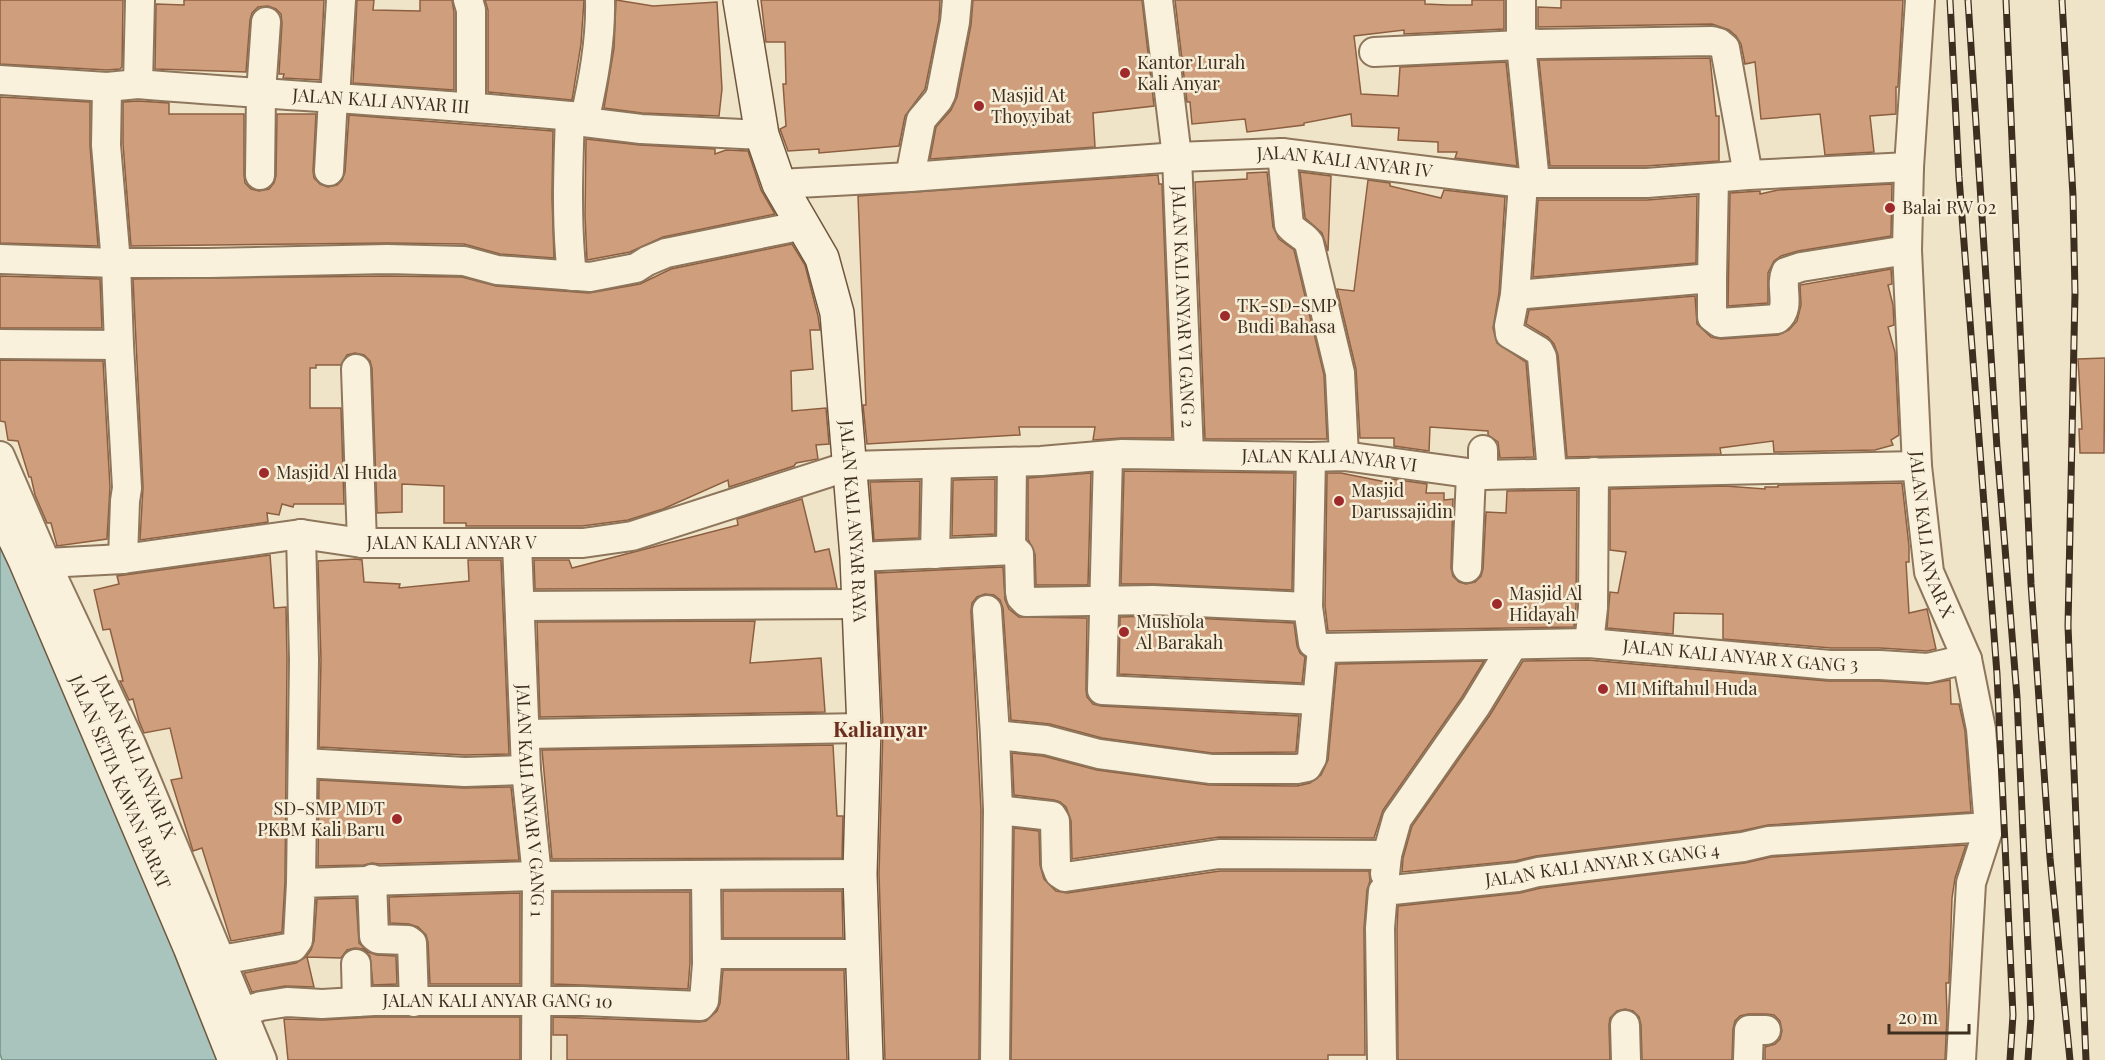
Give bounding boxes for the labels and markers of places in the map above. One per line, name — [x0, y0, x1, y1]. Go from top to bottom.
place label: Kantor Lurah Kali Anyar — [1137, 50, 1246, 95]
marker: Kantor Lurah Kali Anyar — [1118, 66, 1132, 80]
place label: Masjid At Thoyyibat — [991, 83, 1072, 128]
marker: Masjid At Thoyyibat — [972, 99, 986, 113]
place label: Balai RW 02 — [1902, 195, 1996, 219]
marker: Balai RW 02 — [1883, 201, 1897, 215]
place label: TK-SD-SMP Budi Bahasa — [1237, 293, 1337, 338]
marker: TK-SD-SMP Budi Bahasa — [1218, 309, 1232, 323]
place label: Masjid Al Huda — [276, 460, 397, 484]
marker: Masjid Al Huda — [257, 466, 271, 480]
place label: Masjid Darussajidin — [1351, 478, 1453, 523]
marker: Masjid Darussajidin — [1332, 494, 1346, 508]
place label: Masjid Al Hidayah — [1509, 581, 1583, 626]
marker: Masjid Al Hidayah — [1490, 597, 1504, 611]
place label: Mushola Al Barakah — [1135, 609, 1224, 654]
marker: Mushola Al Barakah — [1117, 625, 1131, 639]
place label: MI Miftahul Huda — [1615, 676, 1758, 700]
marker: MI Miftahul Huda — [1596, 682, 1610, 696]
place label: SD-SMP MDT PKBM Kali Baru — [257, 796, 386, 841]
marker: SD-SMP MDT PKBM Kali Baru — [390, 812, 404, 826]

